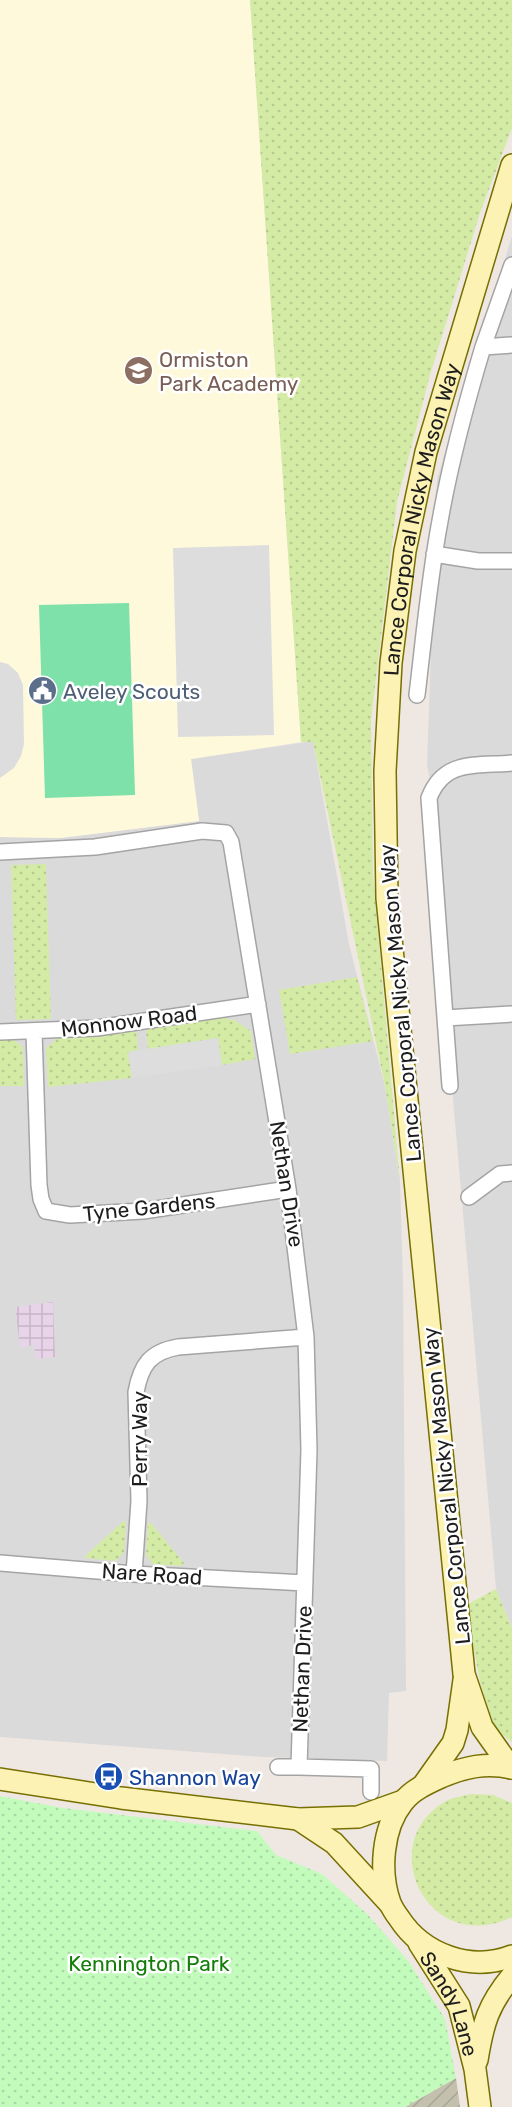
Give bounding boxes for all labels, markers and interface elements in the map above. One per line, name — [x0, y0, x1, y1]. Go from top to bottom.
place label: Ormiston Park Academy — [159, 347, 299, 396]
school or university icon: Ormiston Park Academy — [122, 355, 154, 387]
street label: Lance Corporal Nicky Mason Way — [378, 360, 465, 676]
public building icon: Aveley Scouts — [26, 675, 58, 707]
place label: Aveley Scouts — [63, 679, 200, 704]
street label: Lance Corporal Nicky Mason Way — [374, 843, 426, 1163]
street label: Monnow Road — [59, 1000, 199, 1042]
street label: Nethan Drive — [265, 1119, 309, 1249]
street label: Tyne Gardens — [82, 1188, 216, 1226]
street label: Lance Corporal Nicky Mason Way — [417, 1326, 475, 1646]
street label: Perry Way — [127, 1390, 152, 1487]
street label: Nare Road — [101, 1558, 203, 1590]
street label: Nethan Drive — [287, 1605, 317, 1733]
bus stop icon: Shannon Way — [92, 1761, 124, 1793]
place label: Shannon Way — [129, 1765, 261, 1790]
street label: Sandy Lane — [415, 1946, 484, 2059]
park label: Kennington Park — [68, 1951, 230, 1976]

